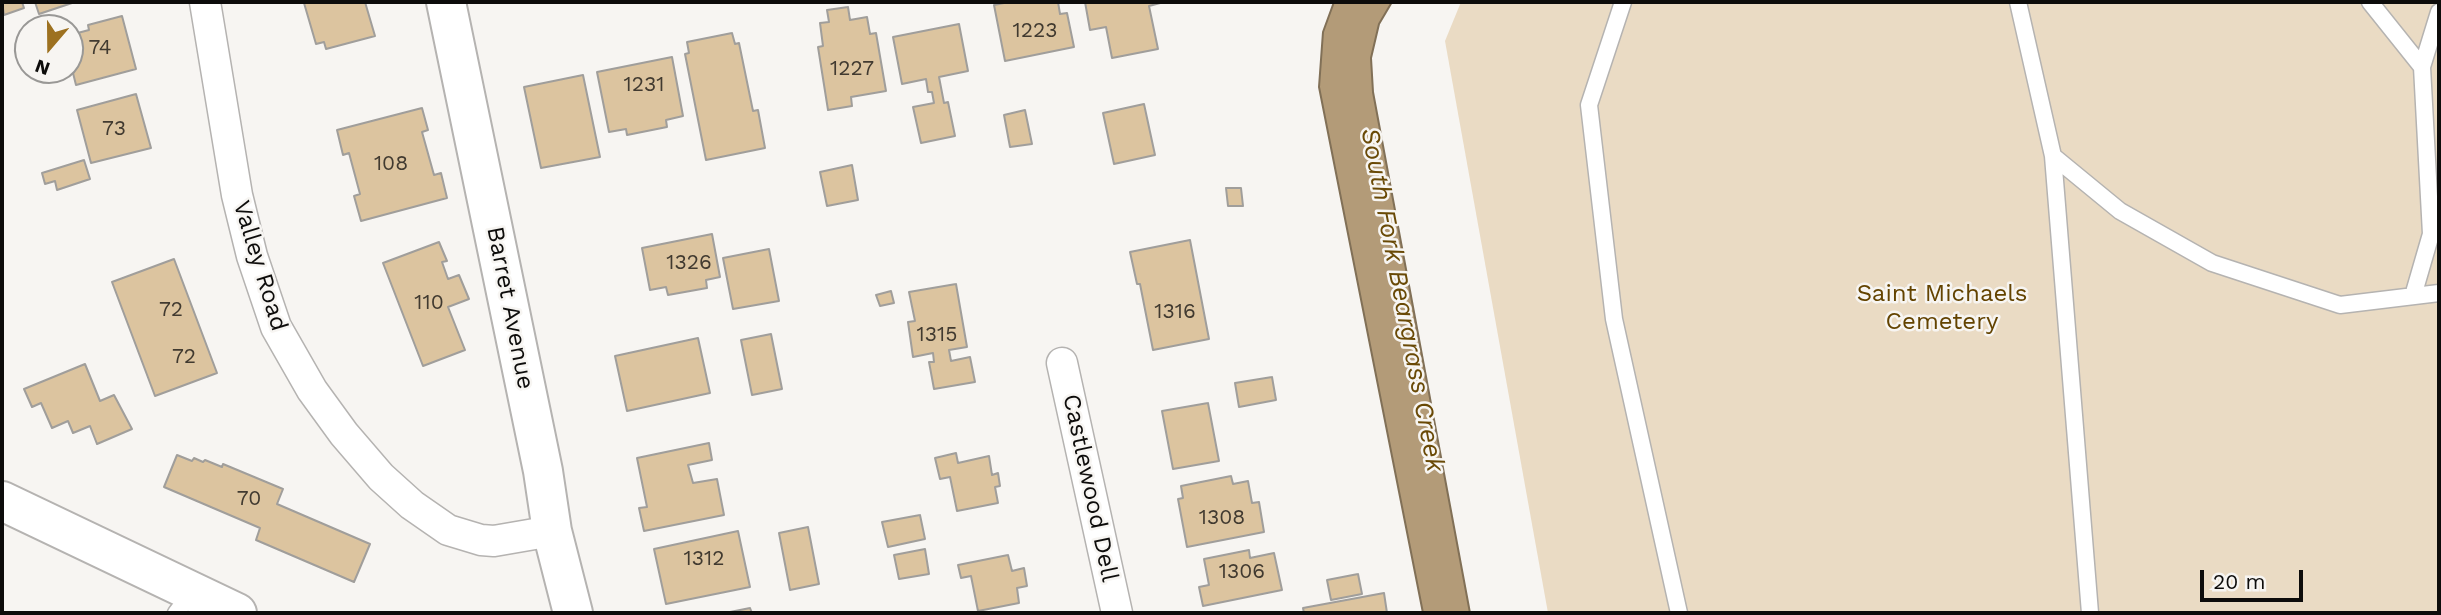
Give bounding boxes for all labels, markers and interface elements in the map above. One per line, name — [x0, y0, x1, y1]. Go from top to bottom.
north arrow — [14, 14, 84, 84]
house number: 1223 — [1013, 18, 1057, 44]
house number: 74 — [88, 35, 112, 61]
text: N — [32, 54, 53, 81]
house number: 1227 — [830, 56, 874, 82]
house number: 1231 — [624, 72, 664, 98]
house number: 73 — [102, 116, 126, 142]
water label: South Fork Beargrass Creek — [1353, 125, 1451, 475]
house number: 108 — [374, 151, 408, 177]
street label: Valley Road — [227, 197, 293, 335]
street label: Barret Avenue — [480, 224, 540, 392]
house number: 1326 — [666, 250, 712, 276]
park label: Saint Michaels Cemetery — [1857, 280, 2027, 336]
house number: 110 — [414, 290, 444, 316]
house number: 72 — [159, 297, 183, 323]
house number: 1316 — [1154, 299, 1196, 325]
house number: 1315 — [917, 322, 957, 348]
house number: 72 — [172, 344, 196, 370]
street label: Castlewood Dell — [1056, 391, 1124, 585]
house number: 70 — [237, 486, 261, 512]
house number: 1308 — [1199, 505, 1245, 531]
house number: 1312 — [684, 546, 724, 572]
scale bar — [2203, 556, 2306, 600]
house number: 1306 — [1219, 559, 1265, 585]
text: 20 m — [2213, 569, 2265, 594]

